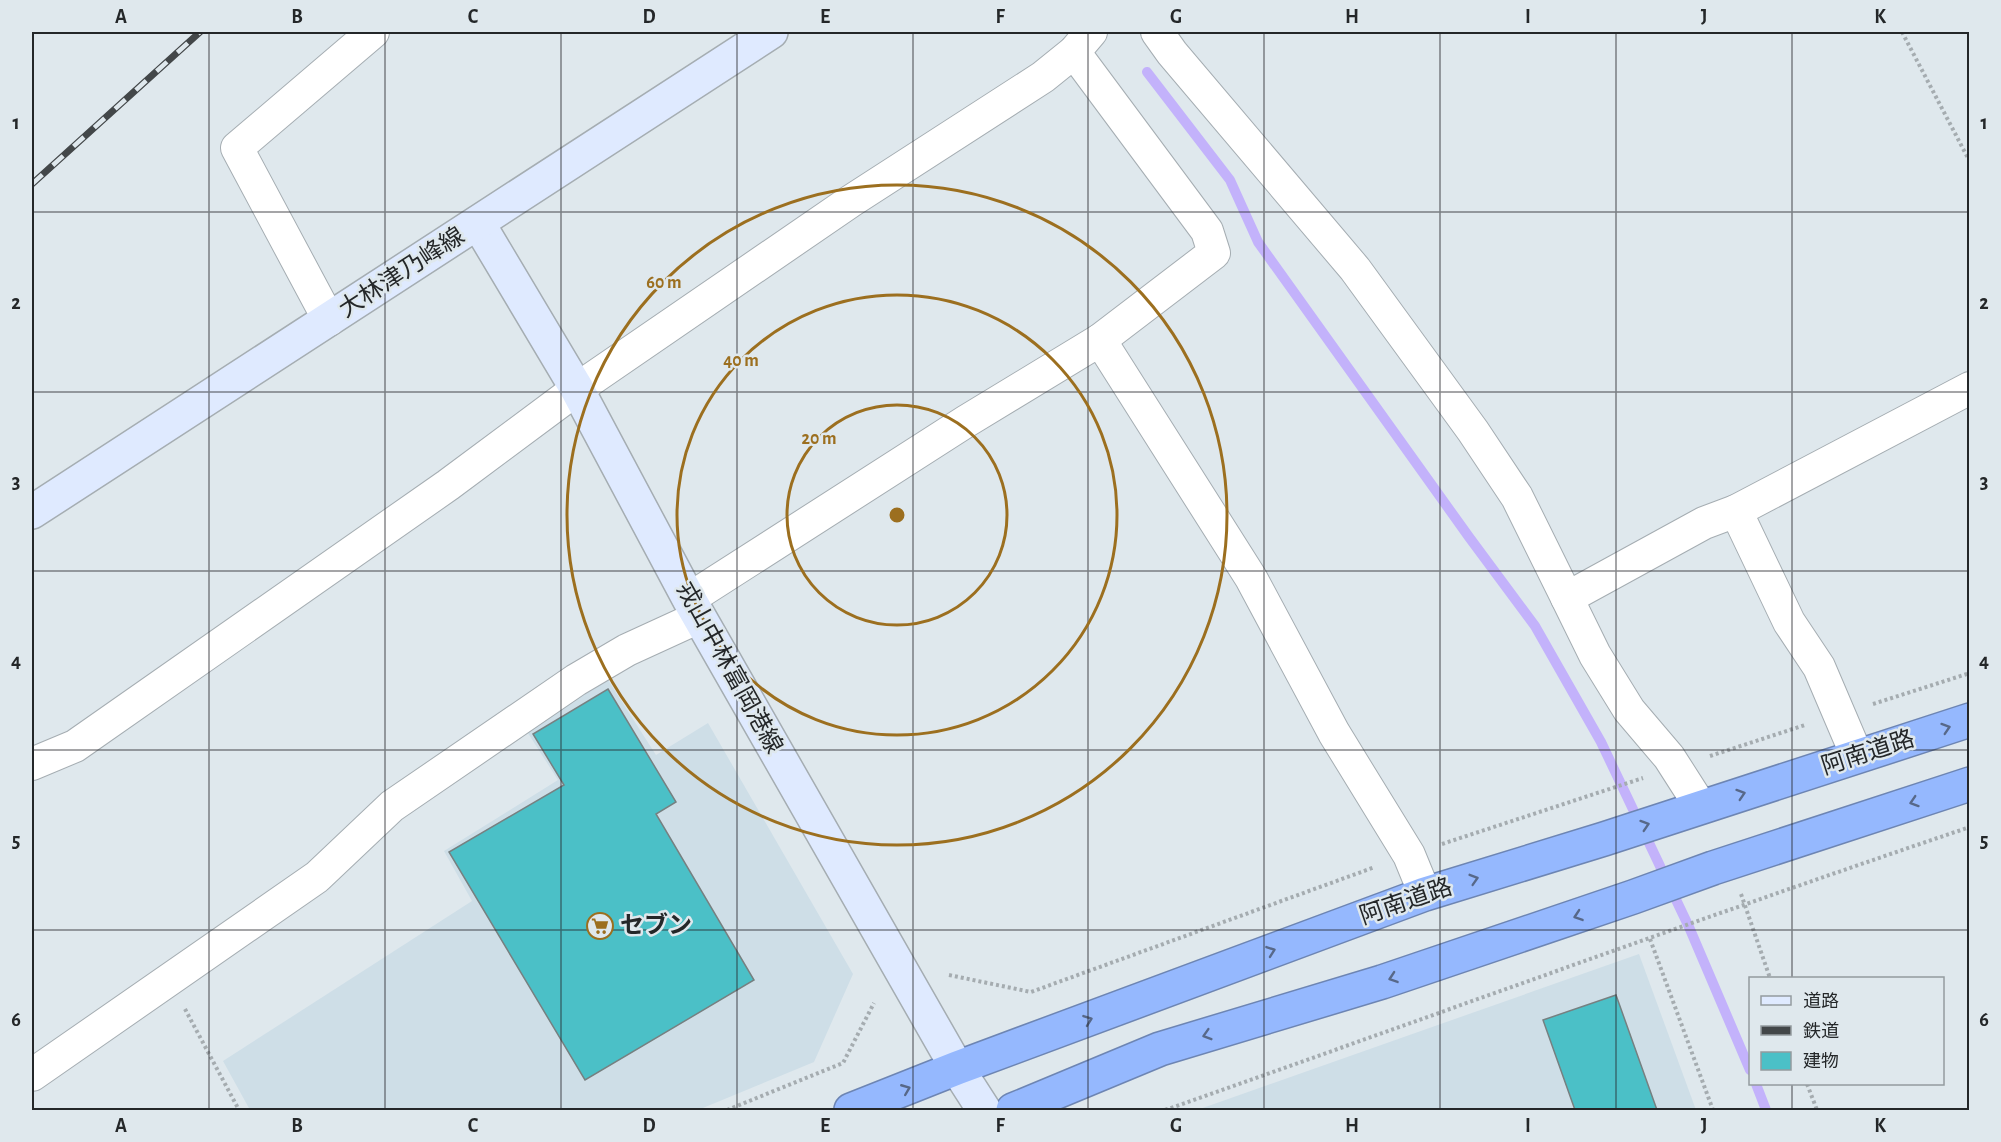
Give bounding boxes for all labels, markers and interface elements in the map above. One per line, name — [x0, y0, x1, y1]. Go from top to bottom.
text: A — [115, 7, 127, 27]
text: B — [291, 7, 303, 27]
text: C — [468, 7, 479, 27]
text: D — [642, 7, 656, 27]
text: E — [820, 7, 830, 27]
text: F — [995, 7, 1005, 27]
text: G — [1170, 7, 1182, 27]
text: H — [1345, 7, 1359, 27]
text: I — [1525, 7, 1531, 27]
text: J — [1701, 7, 1707, 27]
text: K — [1874, 7, 1886, 27]
text: 1 — [12, 113, 20, 133]
text: 1 — [1980, 113, 1988, 133]
street label: 大林津乃峰線 — [334, 222, 469, 322]
text: 60 m — [646, 274, 682, 292]
text: 2 — [11, 293, 21, 313]
text: 2 — [1979, 293, 1989, 313]
text: 40 m — [723, 352, 759, 370]
text: 20 m — [801, 430, 837, 448]
text: 3 — [12, 472, 20, 492]
text: 3 — [1980, 472, 1988, 492]
centre of rings — [887, 505, 907, 525]
street label: 戎山中林富岡港線 — [672, 577, 788, 758]
text: 4 — [11, 651, 21, 671]
text: 4 — [1979, 651, 1989, 671]
one-way arrow — [1940, 722, 1951, 735]
street label: 阿南道路 — [1818, 725, 1917, 779]
one-way arrow — [1735, 789, 1746, 801]
one-way arrow — [1909, 795, 1920, 807]
one-way arrow — [1639, 820, 1650, 833]
text: 5 — [12, 831, 20, 851]
text: 5 — [1980, 831, 1988, 851]
street label: 阿南道路 — [1356, 873, 1455, 929]
one-way arrow — [1468, 874, 1479, 886]
one-way arrow — [1573, 908, 1584, 921]
supermarket icon: セブン — [585, 911, 615, 941]
place label: セブン — [620, 912, 692, 938]
one-way arrow — [1265, 946, 1276, 959]
one-way arrow — [1388, 971, 1399, 983]
legend — [1749, 977, 1944, 1085]
text: 道路 — [1803, 991, 1839, 1011]
text: 6 — [11, 1010, 21, 1030]
text: 6 — [1979, 1010, 1989, 1030]
one-way arrow — [1082, 1014, 1093, 1027]
text: 鉄道 — [1803, 1021, 1839, 1041]
one-way arrow — [1202, 1028, 1212, 1040]
text: 建物 — [1803, 1051, 1839, 1071]
one-way arrow — [900, 1084, 911, 1096]
text: A — [115, 1116, 127, 1136]
text: B — [291, 1116, 303, 1136]
text: C — [468, 1116, 479, 1136]
text: D — [642, 1116, 656, 1136]
text: E — [820, 1116, 830, 1136]
text: F — [995, 1116, 1005, 1136]
text: G — [1170, 1116, 1182, 1136]
text: H — [1345, 1116, 1359, 1136]
text: I — [1525, 1116, 1531, 1136]
text: J — [1701, 1116, 1707, 1136]
text: K — [1874, 1116, 1886, 1136]

